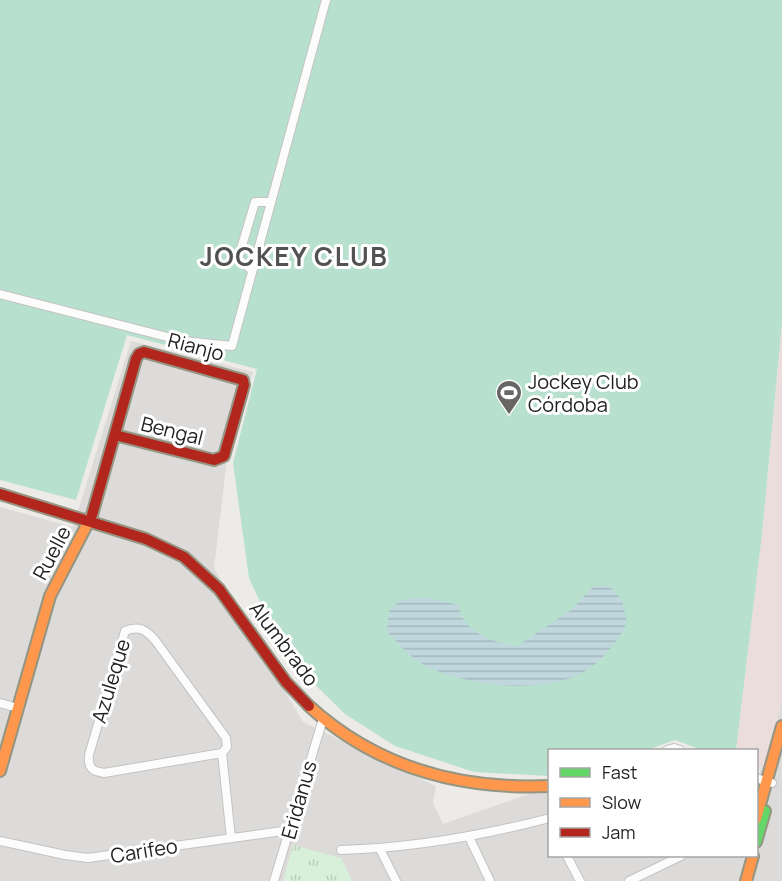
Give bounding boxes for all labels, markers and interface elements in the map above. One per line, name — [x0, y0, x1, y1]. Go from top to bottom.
district label: JOCKEY CLUB — [200, 238, 388, 274]
street label: Rianjo — [165, 326, 227, 367]
place label: Jockey Club Córdoba — [528, 368, 639, 418]
sports icon: Jockey Club Córdoba — [494, 378, 524, 416]
street label: Bengal — [138, 410, 206, 451]
street label: Ruelle — [26, 521, 77, 584]
street label: Alumbrado — [244, 596, 325, 692]
street label: Azuleque — [85, 635, 136, 726]
legend — [548, 749, 758, 857]
street label: Eridanus — [274, 757, 323, 842]
text: Fast — [602, 760, 637, 784]
text: Slow — [602, 790, 642, 814]
text: Jam — [602, 820, 636, 844]
street label: Carifeo — [108, 832, 180, 869]

